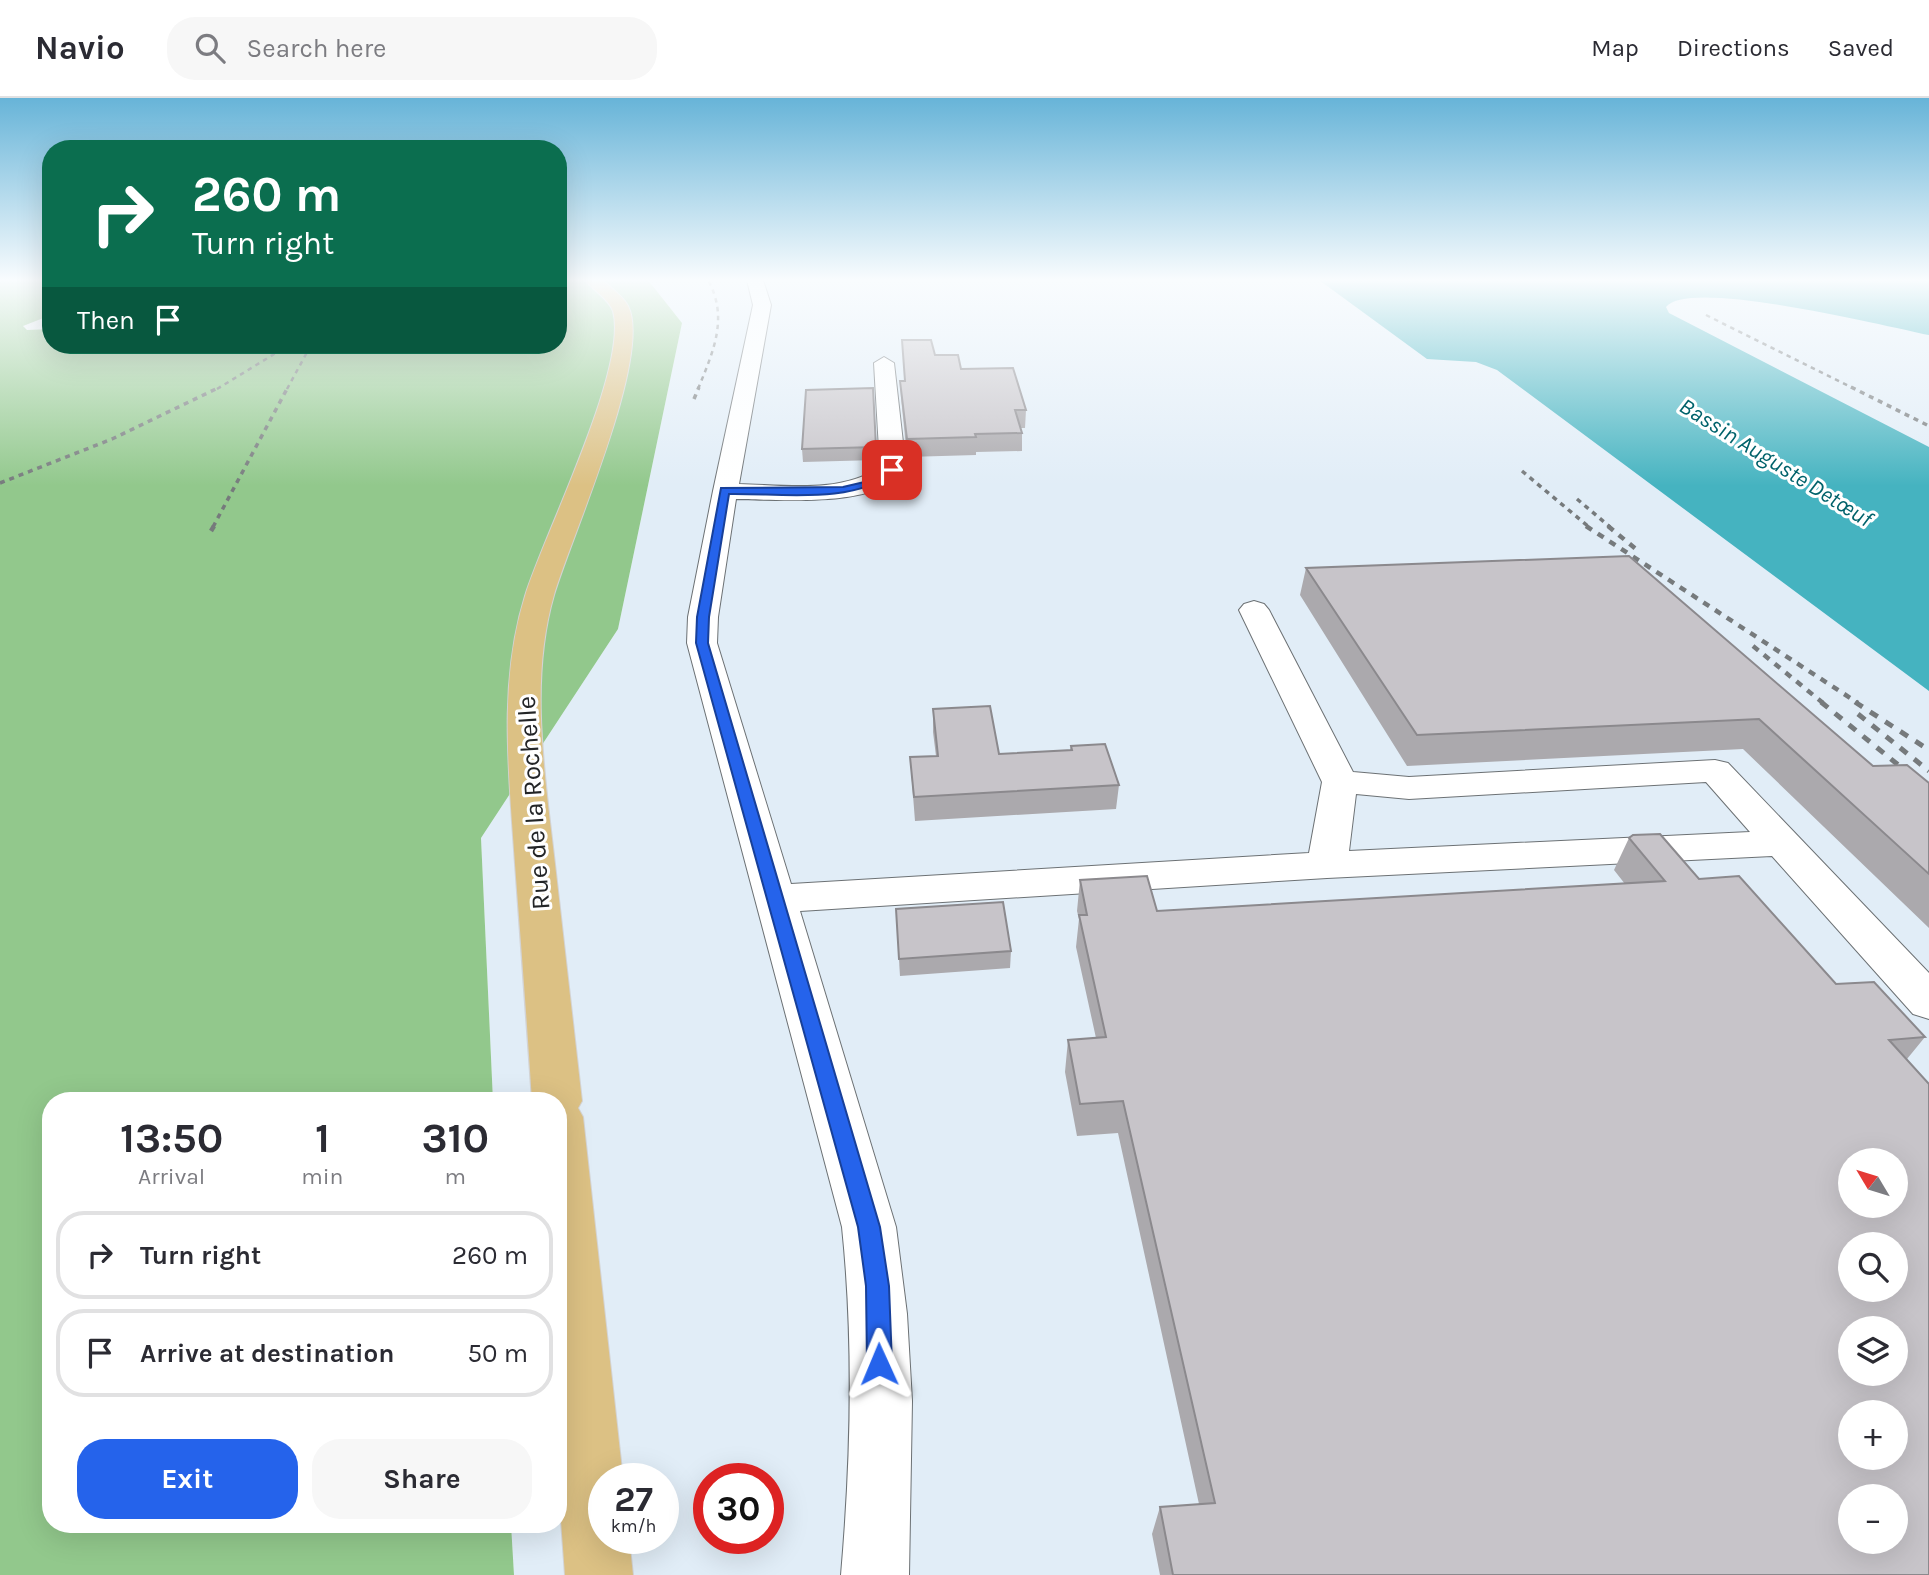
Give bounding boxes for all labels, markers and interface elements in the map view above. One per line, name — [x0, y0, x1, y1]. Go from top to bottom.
search box — [167, 17, 657, 80]
text: Navio — [35, 29, 125, 67]
icon: search — [191, 29, 229, 67]
text: Search here — [247, 33, 386, 64]
text: Map — [1591, 34, 1639, 62]
text: Directions — [1677, 34, 1790, 62]
text: Saved — [1828, 34, 1894, 62]
text: 260 m — [192, 166, 341, 223]
icon: right — [77, 168, 168, 259]
text: Turn right — [192, 225, 334, 262]
icon: arrive — [149, 301, 187, 339]
text: Then — [77, 305, 135, 336]
water label: Bassin Auguste Detœuf — [1674, 392, 1879, 534]
pin — [862, 440, 922, 500]
icon: arrive — [873, 451, 911, 489]
street label: Rue de la Rochelle — [511, 695, 556, 911]
text: 13:50 — [120, 1113, 223, 1163]
text: 1 — [315, 1113, 330, 1163]
text: 310 — [421, 1113, 489, 1163]
north arrow — [1838, 1148, 1908, 1218]
map controls — [1838, 1148, 1908, 1554]
text: Arrival — [138, 1163, 205, 1190]
text: min — [301, 1163, 344, 1190]
text: m — [444, 1163, 466, 1190]
button: search — [1838, 1232, 1908, 1302]
icon: right — [81, 1236, 119, 1274]
text: Turn right — [140, 1240, 261, 1271]
text: 260 m — [452, 1240, 528, 1271]
button: layers — [1838, 1316, 1908, 1386]
position arrow — [842, 1327, 916, 1401]
icon: arrive — [81, 1334, 119, 1372]
text: Arrive at destination — [140, 1338, 394, 1369]
text: 50 m — [467, 1338, 528, 1369]
button: + — [1838, 1400, 1908, 1470]
button: Exit — [77, 1439, 298, 1519]
button: Share — [312, 1439, 532, 1519]
speed limit sign: 30 — [693, 1463, 784, 1554]
text: 27 — [614, 1479, 653, 1520]
button: − — [1838, 1484, 1908, 1554]
text: km/h — [611, 1515, 656, 1537]

